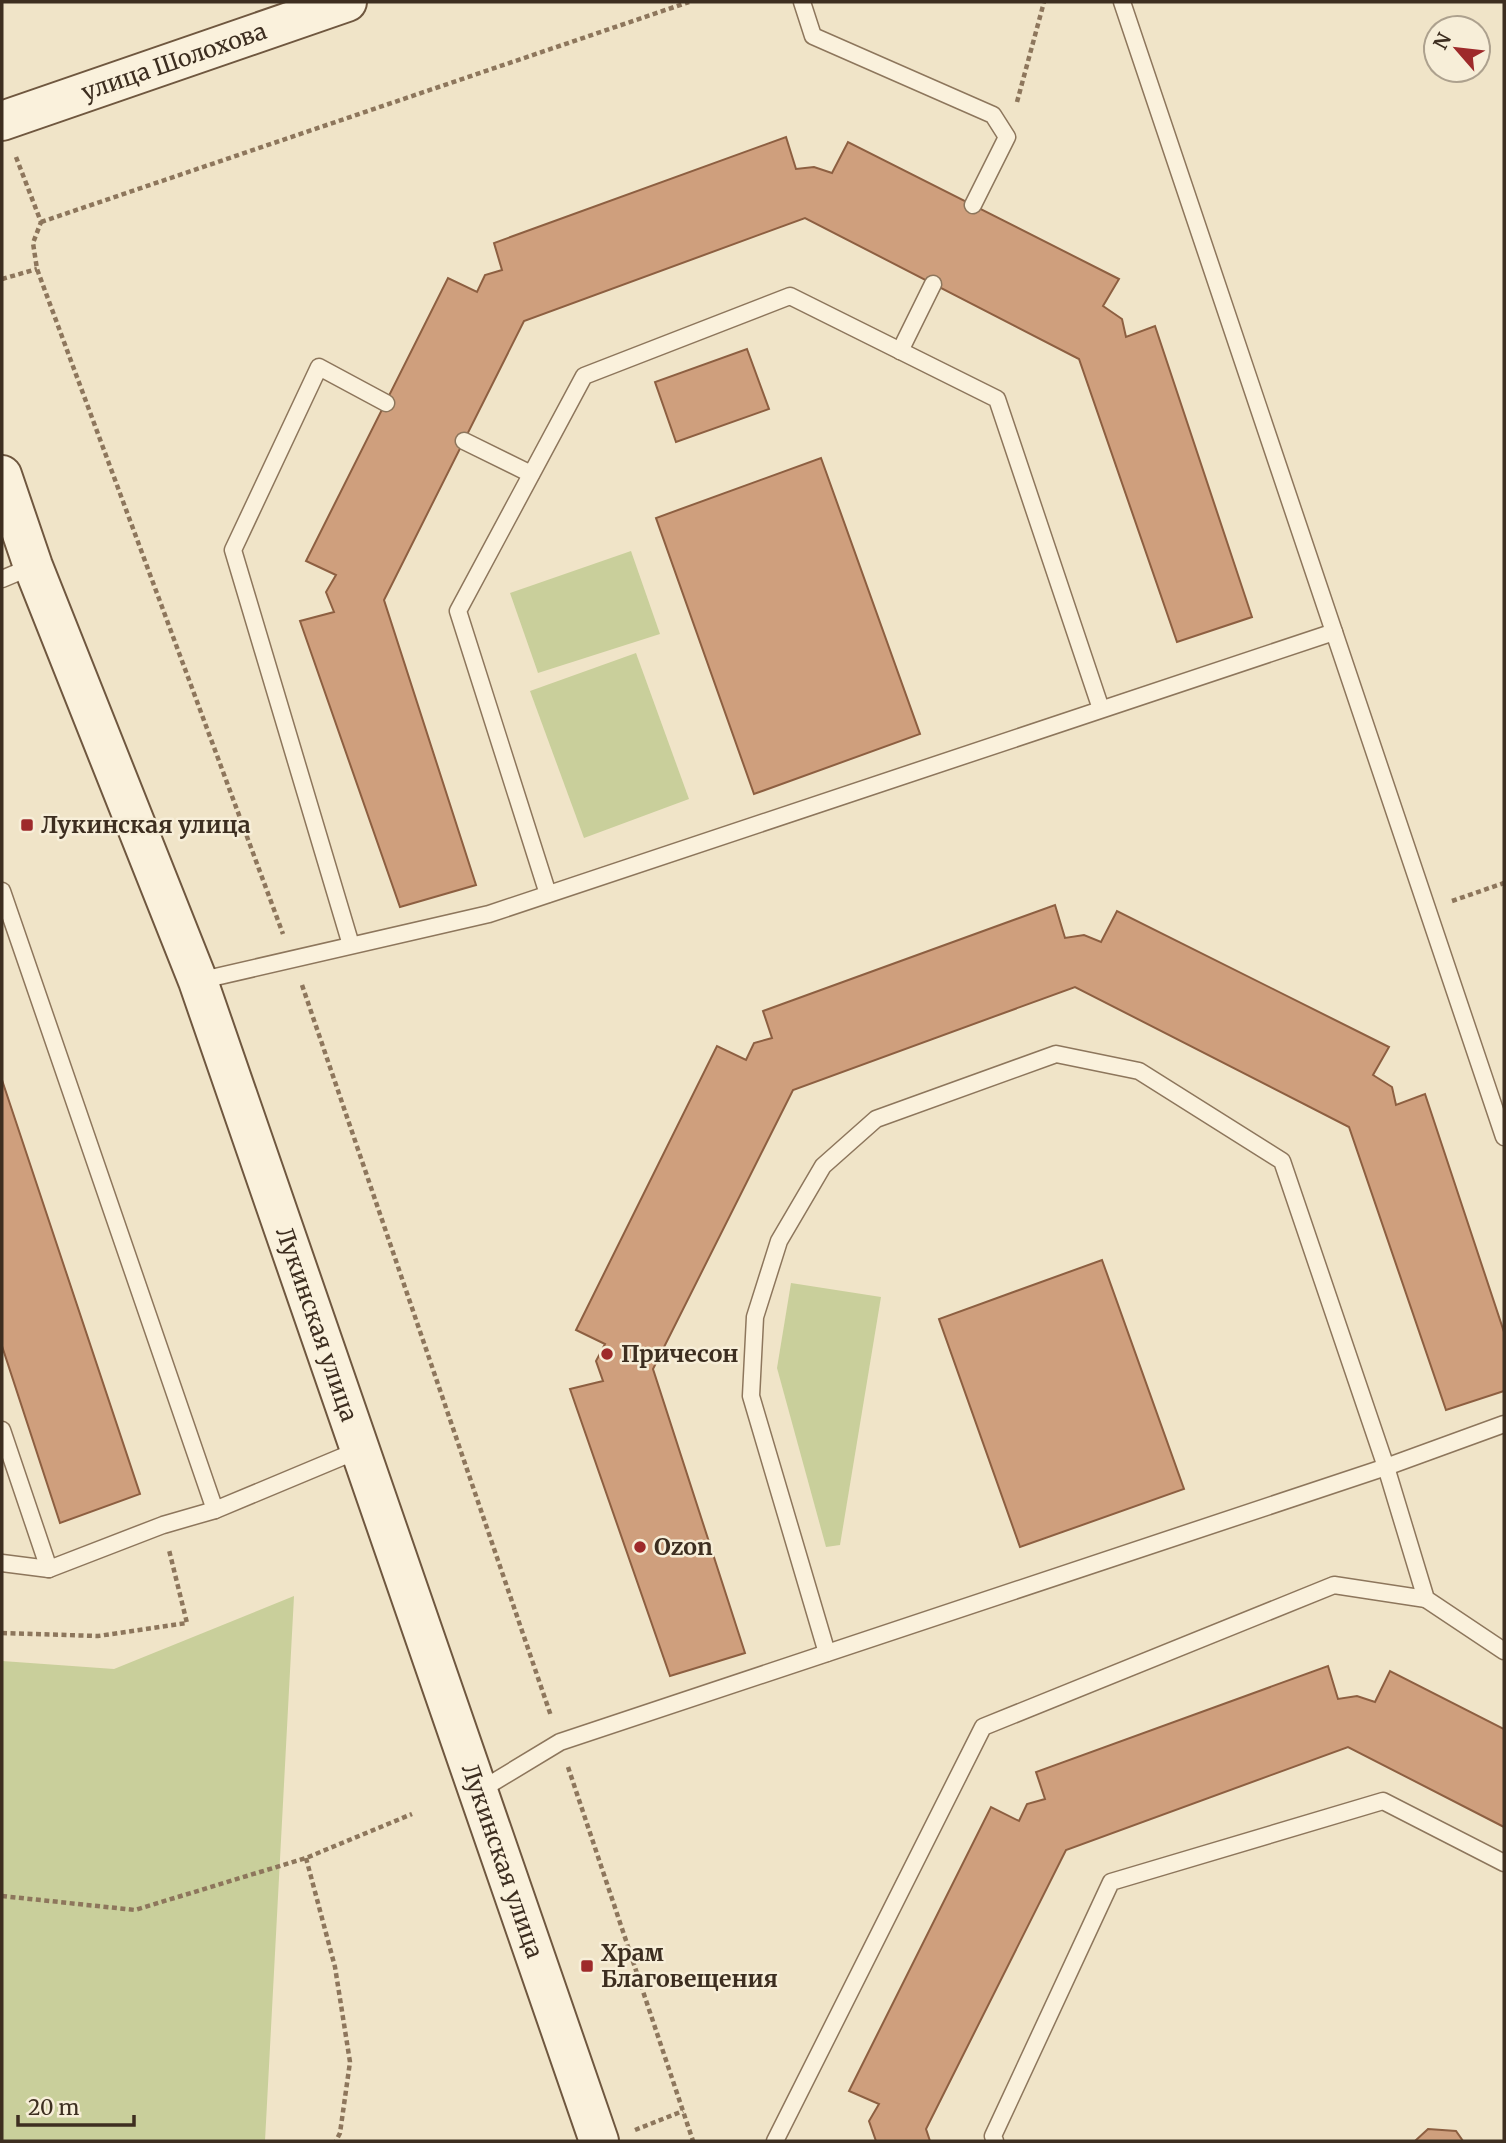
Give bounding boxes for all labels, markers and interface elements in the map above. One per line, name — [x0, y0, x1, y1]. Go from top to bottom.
north arrow — [1422, 14, 1492, 84]
street label: улица Шолохова — [78, 16, 270, 106]
text: N — [1428, 29, 1456, 53]
place label: Лукинская улица — [41, 810, 251, 839]
marker: Лукинская улица — [19, 817, 35, 833]
street label: Лукинская улица — [270, 1223, 364, 1425]
place label: Причесон — [621, 1339, 738, 1368]
marker: Причесон — [599, 1346, 615, 1362]
place label: Ozon — [654, 1532, 713, 1561]
marker: Ozon — [632, 1539, 648, 1555]
street label: Лукинская улица — [456, 1760, 550, 1962]
place label: Храм Благовещения — [601, 1938, 778, 1993]
marker: Храм Благовещения — [579, 1958, 595, 1974]
scale bar — [18, 2084, 133, 2128]
text: 20 m — [28, 2094, 80, 2121]

